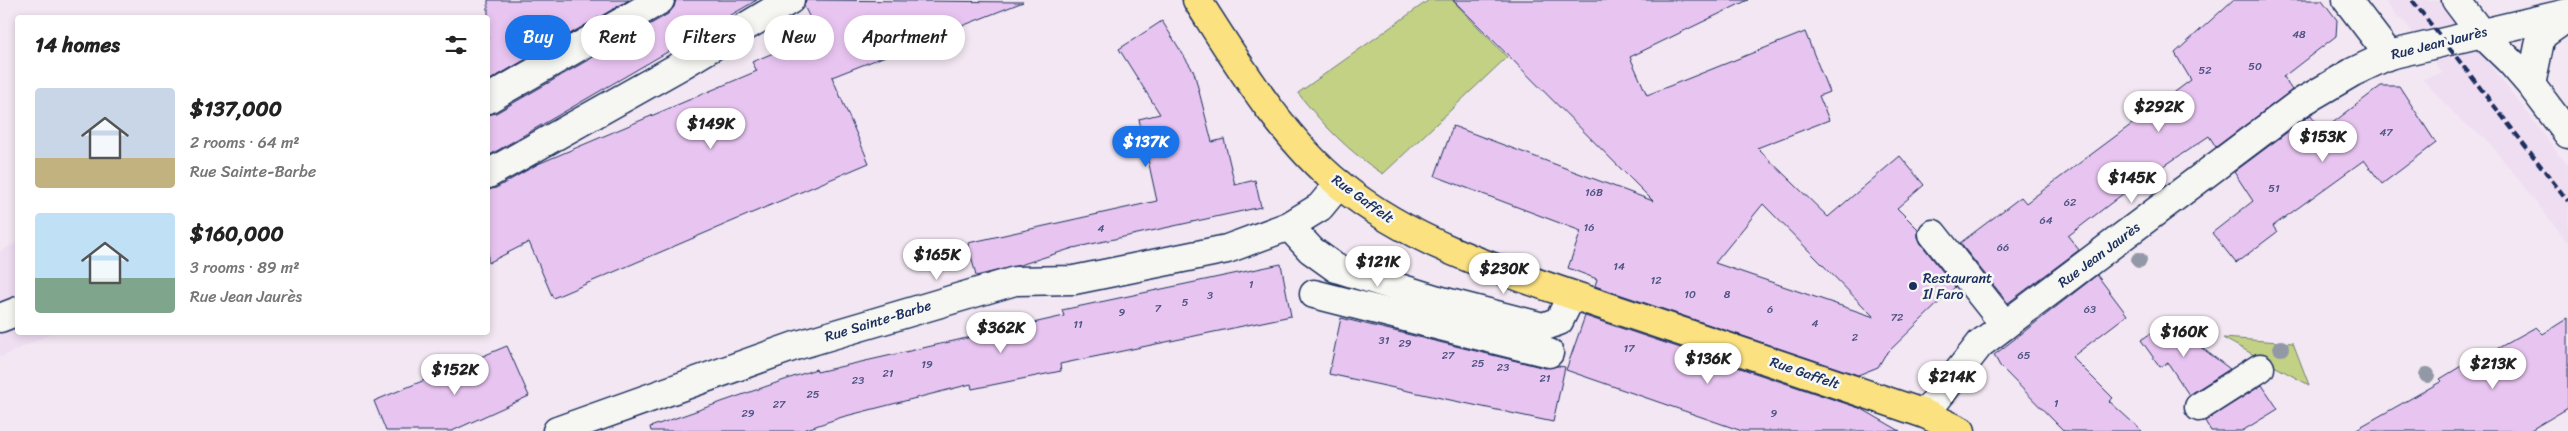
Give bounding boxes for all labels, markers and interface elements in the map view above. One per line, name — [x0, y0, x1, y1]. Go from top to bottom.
chip: Buy — [505, 15, 571, 60]
chip: Rent — [581, 15, 655, 60]
chip: Filters — [665, 15, 754, 60]
chip: New — [764, 15, 834, 60]
chip: Apartment — [844, 15, 965, 60]
street label: Rue Jean Jaurès — [2388, 19, 2490, 67]
house number: 48 — [2292, 25, 2306, 44]
text: 14 homes — [35, 26, 120, 64]
icon: filters — [442, 31, 470, 59]
house number: 50 — [2248, 57, 2262, 76]
house number: 52 — [2198, 61, 2212, 80]
text: $137,000 — [190, 90, 282, 128]
pin: $292K — [2124, 90, 2194, 133]
text: $292K — [2135, 92, 2183, 121]
icon: home — [75, 108, 135, 168]
pin: $149K — [676, 108, 746, 150]
text: $149K — [687, 109, 735, 138]
pin: $153K — [2288, 120, 2358, 163]
text: $153K — [2300, 122, 2346, 151]
house number: 47 — [2379, 123, 2393, 142]
pin: $137K — [1111, 126, 1181, 168]
text: $137K — [1123, 127, 1169, 156]
text: 2 rooms · 64 m² — [190, 128, 300, 157]
text: Rue Sainte-Barbe — [190, 157, 316, 186]
pin: $145K — [2097, 162, 2167, 204]
text: $145K — [2108, 163, 2156, 192]
street label: Rue Gaffelt — [1326, 168, 1400, 230]
house number: 51 — [2268, 179, 2280, 198]
house number: 16B — [1585, 183, 1603, 202]
house number: 62 — [2064, 193, 2077, 212]
house number: 64 — [2039, 211, 2053, 230]
text: $160,000 — [190, 215, 284, 253]
street label: Rue Jean Jaurès — [2052, 215, 2146, 295]
house number: 16 — [1584, 218, 1594, 237]
house number: 4 — [1098, 219, 1105, 238]
icon: home — [75, 233, 135, 293]
pin: $165K — [902, 238, 972, 281]
house number: 66 — [1997, 238, 2009, 257]
text: $165K — [914, 240, 960, 269]
pin: $121K — [1343, 246, 1413, 288]
text: $121K — [1356, 247, 1400, 276]
pin: $230K — [1469, 252, 1539, 295]
text: 3 rooms · 89 m² — [190, 253, 299, 282]
text: $230K — [1480, 254, 1528, 283]
house number: 14 — [1613, 257, 1625, 276]
place label: Restaurant Il Faro — [1922, 266, 1992, 307]
house number: 12 — [1650, 271, 1662, 290]
house number: 1 — [1249, 275, 1254, 294]
marker: Restaurant Il Faro — [1907, 280, 1919, 292]
text: Rue Jean Jaurès — [190, 282, 302, 311]
house number: 10 — [1684, 285, 1696, 304]
house number: 8 — [1724, 285, 1731, 304]
house number: 3 — [1207, 286, 1213, 305]
street label: Rue Sainte-Barbe — [822, 293, 934, 349]
house number: 5 — [1182, 293, 1189, 312]
house number: 7 — [1155, 299, 1162, 318]
house number: 6 — [1767, 300, 1773, 319]
house number: 63 — [2084, 300, 2096, 319]
house number: 9 — [1119, 303, 1126, 322]
house number: 72 — [1891, 308, 1904, 327]
pin: $362K — [966, 312, 1036, 354]
text: $362K — [977, 313, 1025, 342]
house number: 4 — [1812, 314, 1819, 333]
house number: 11 — [1073, 315, 1083, 334]
pin: $160K — [2149, 316, 2219, 358]
text: $160K — [2161, 317, 2207, 346]
house number: 2 — [1852, 328, 1859, 347]
house number: 31 — [1379, 331, 1390, 350]
house number: 29 — [1398, 334, 1412, 353]
house number: 17 — [1624, 339, 1635, 358]
pin: $136K — [1673, 342, 1743, 385]
text: $136K — [1685, 344, 1731, 373]
house number: 27 — [1442, 346, 1455, 365]
house number: 65 — [2018, 346, 2031, 365]
pin: $213K — [2458, 348, 2528, 390]
street label: Rue Gaffelt — [1767, 349, 1843, 397]
text: $213K — [2470, 349, 2516, 378]
pin: $152K — [420, 354, 490, 396]
house number: 25 — [1471, 354, 1485, 373]
text: $152K — [432, 355, 478, 384]
house number: 19 — [921, 355, 933, 374]
house number: 23 — [1497, 358, 1509, 377]
pin: $214K — [1917, 360, 1987, 403]
text: $214K — [1929, 362, 1975, 391]
house number: 21 — [882, 364, 894, 383]
house number: 21 — [1539, 369, 1551, 388]
house number: 23 — [852, 371, 864, 390]
house number: 25 — [806, 385, 820, 404]
house number: 1 — [2054, 394, 2059, 413]
house number: 27 — [773, 395, 786, 414]
house number: 29 — [741, 404, 755, 423]
house number: 9 — [1771, 404, 1778, 423]

